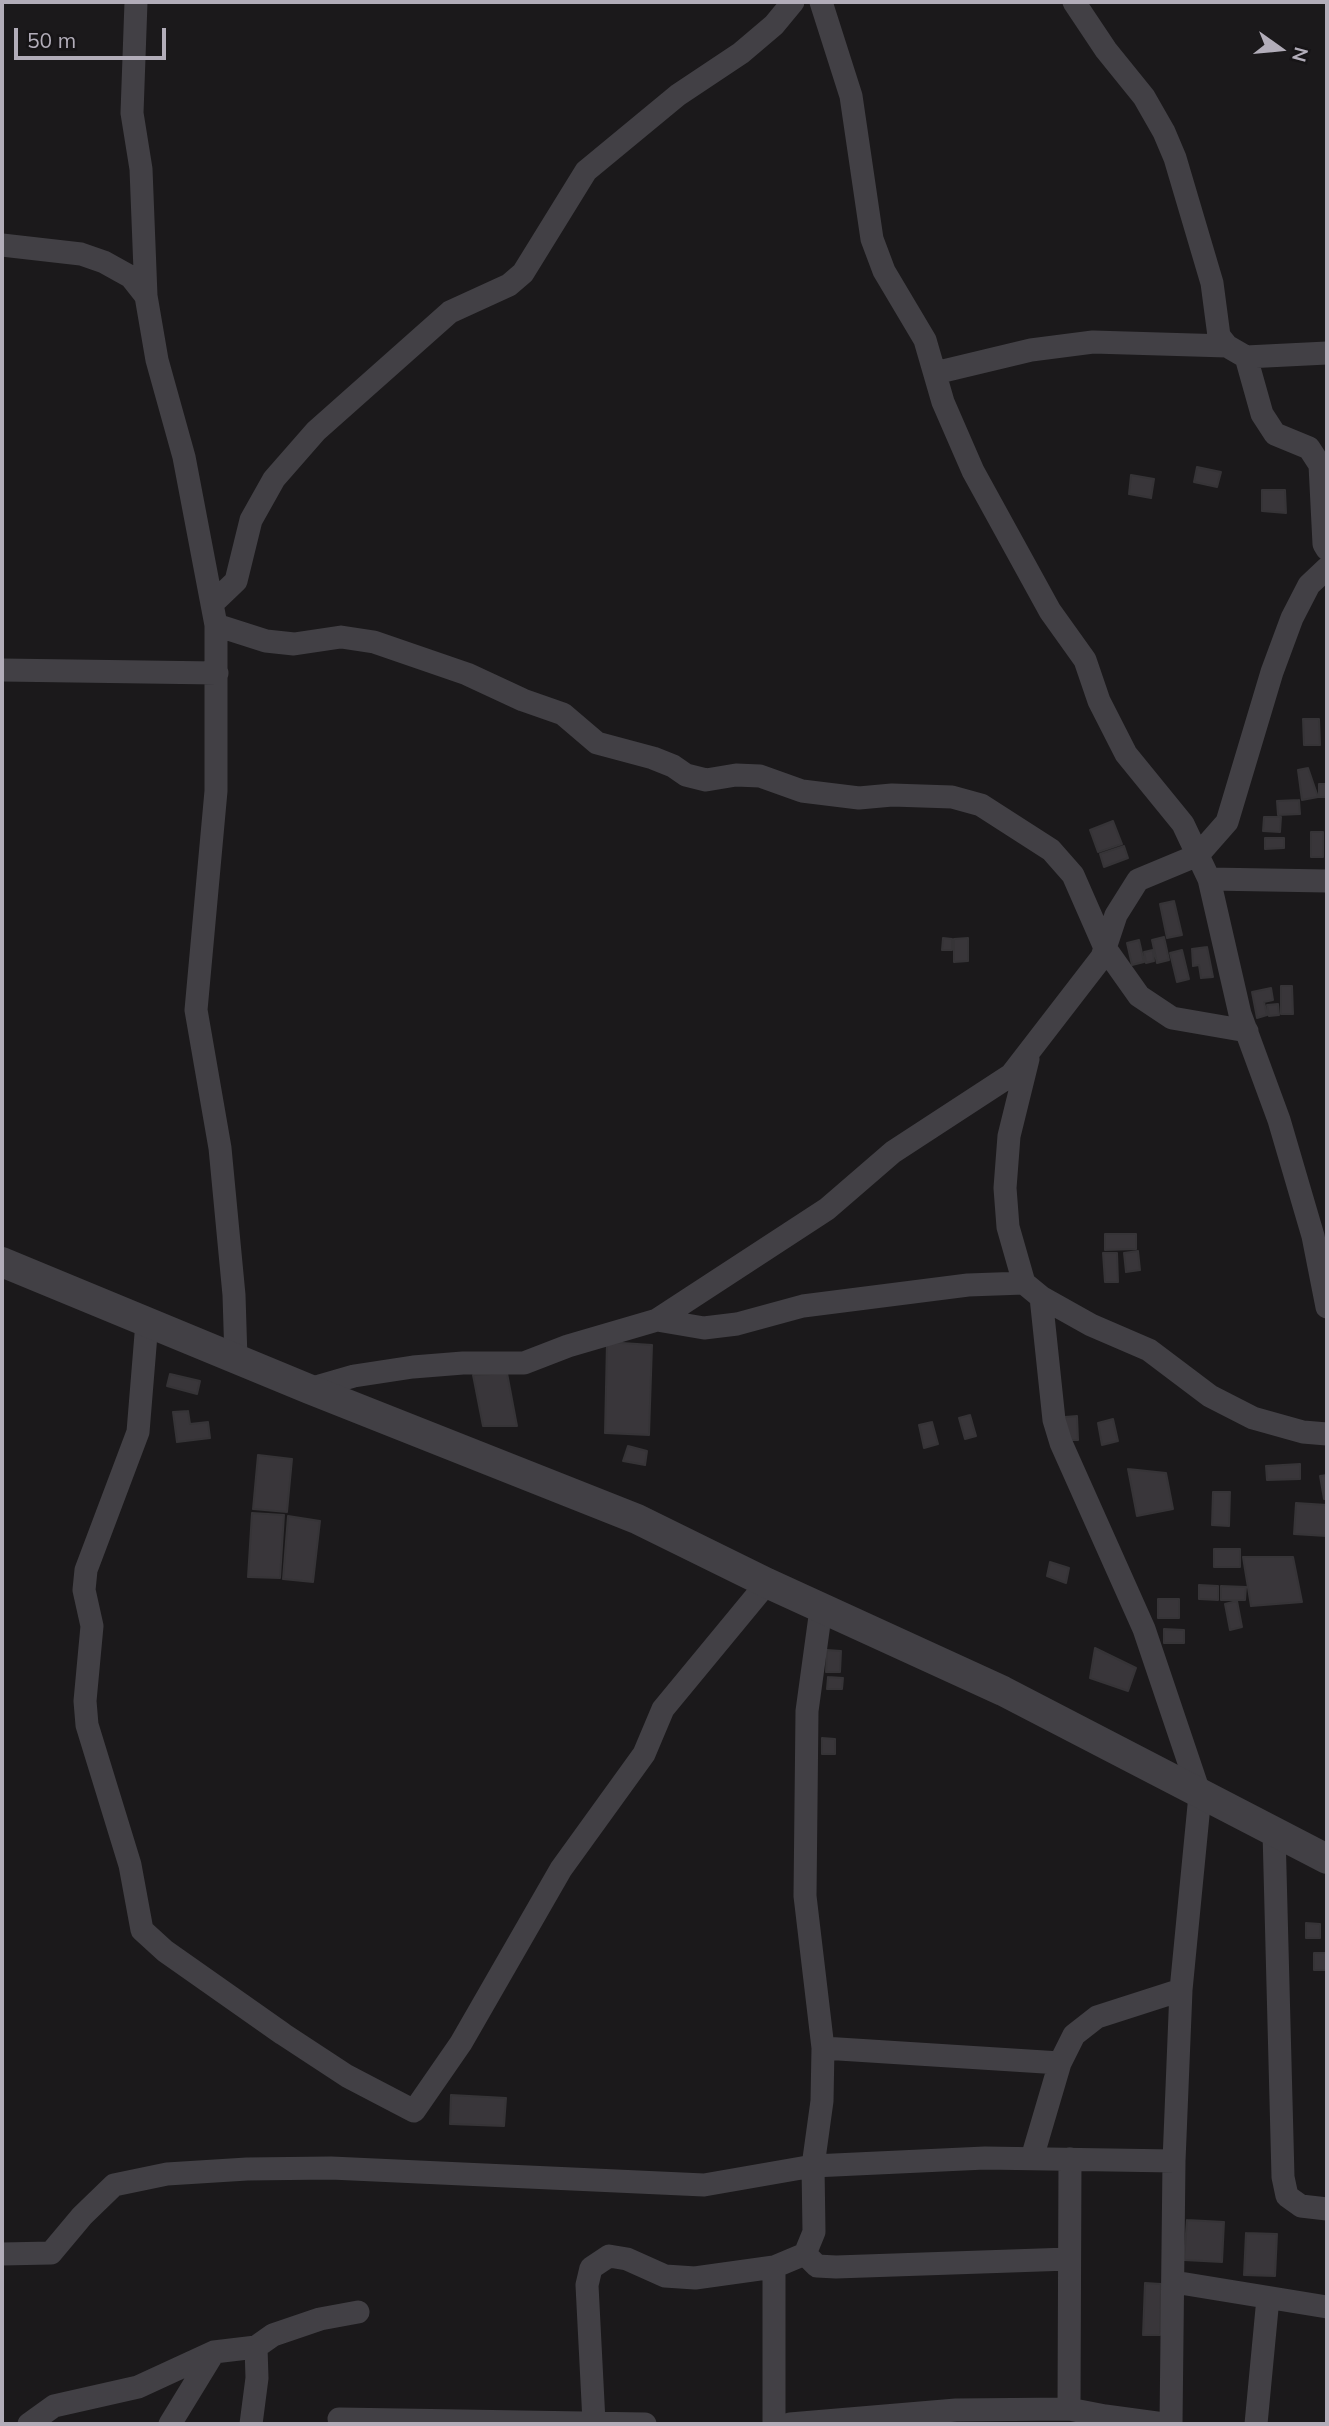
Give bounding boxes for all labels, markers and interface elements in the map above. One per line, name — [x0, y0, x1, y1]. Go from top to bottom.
scale bar — [18, 14, 170, 58]
north arrow — [1245, 14, 1315, 84]
text: 50 m — [27, 27, 76, 53]
text: N — [1287, 44, 1314, 64]

